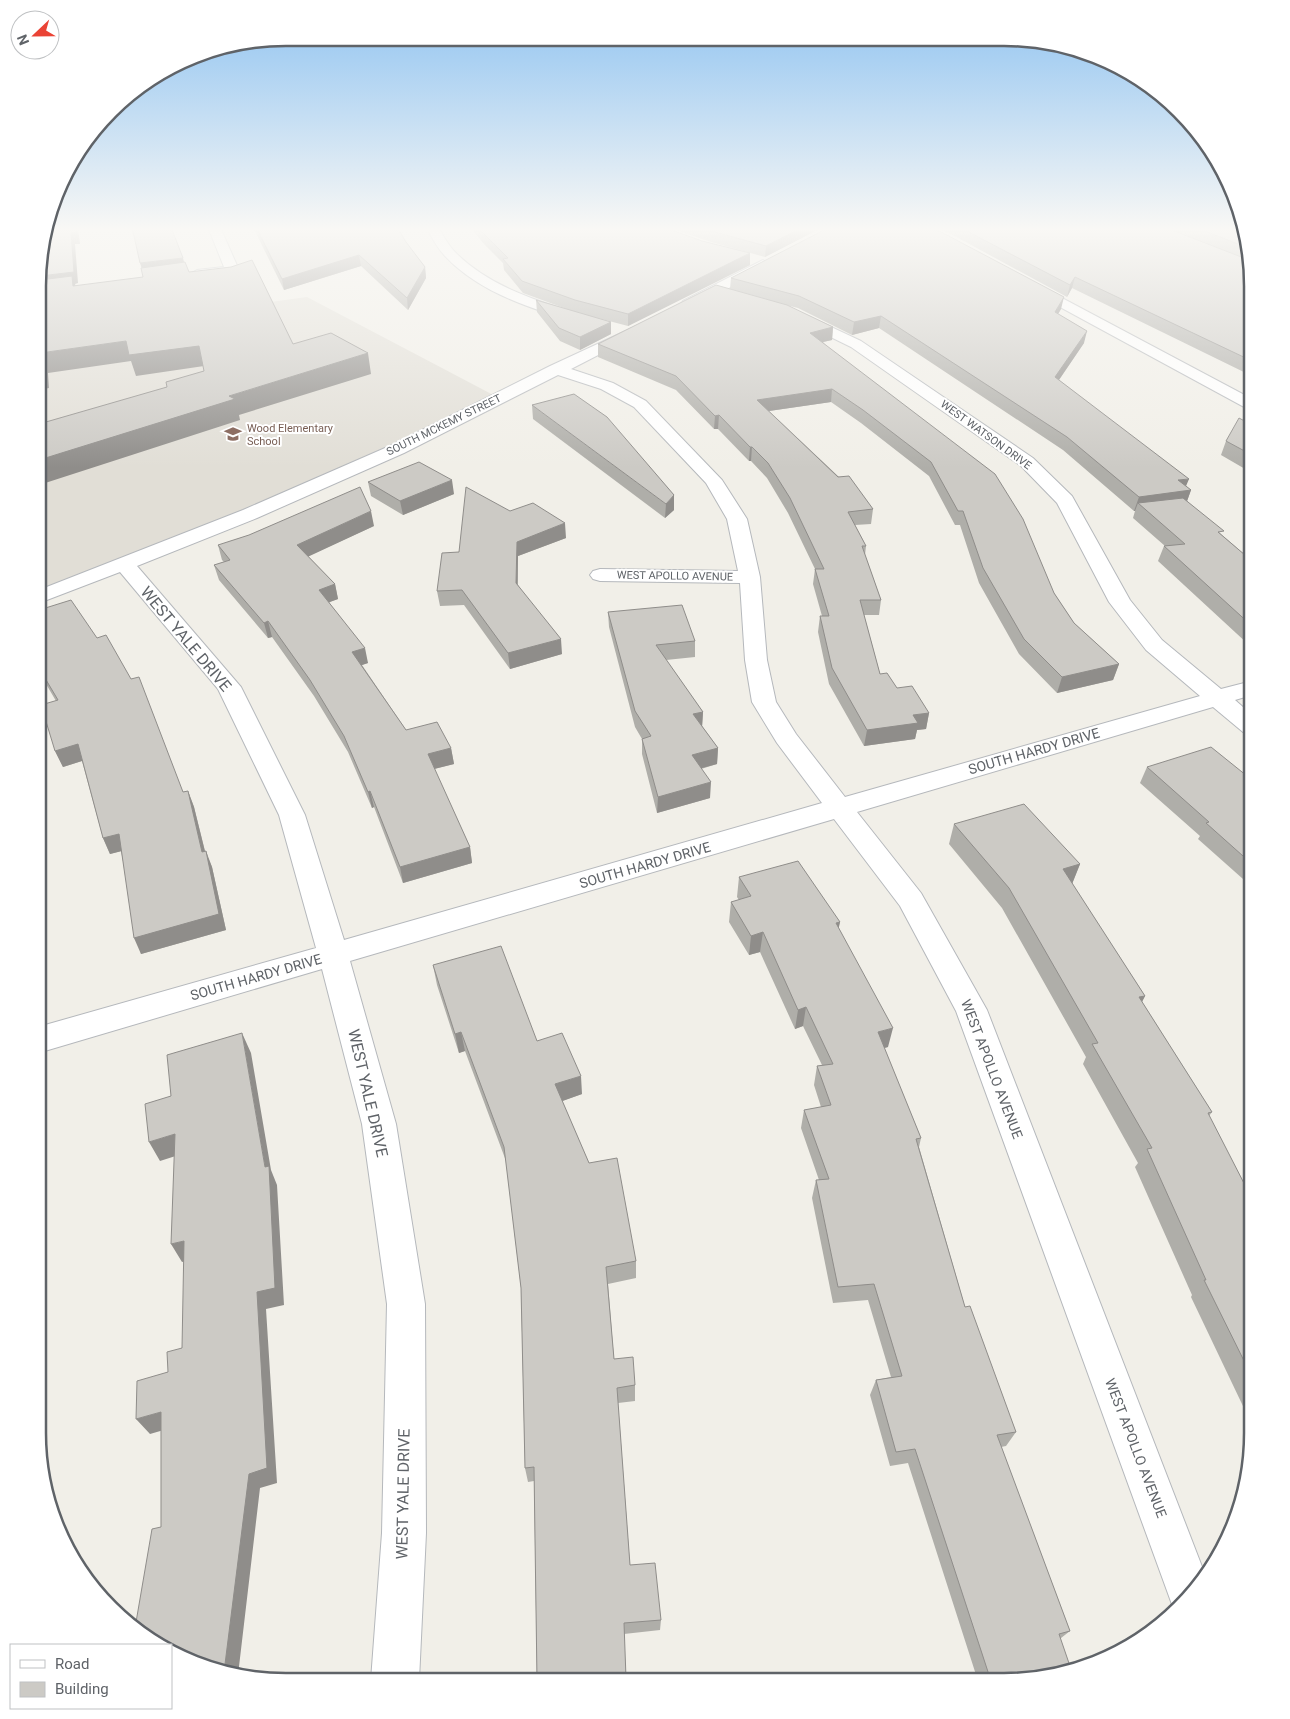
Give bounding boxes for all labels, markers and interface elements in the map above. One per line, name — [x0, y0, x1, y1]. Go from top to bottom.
north arrow — [10, 10, 60, 60]
text: N — [14, 32, 32, 47]
street label: SOUTH MCKEMY STREET — [384, 391, 504, 458]
street label: WEST WATSON DRIVE — [938, 398, 1034, 472]
place label: Wood Elementary School — [247, 422, 334, 448]
school or university icon: Wood Elementary School — [223, 424, 243, 444]
street label: WEST APOLLO AVENUE — [617, 568, 733, 584]
street label: WEST YALE DRIVE — [137, 583, 235, 695]
street label: SOUTH HARDY DRIVE — [966, 725, 1102, 777]
street label: SOUTH HARDY DRIVE — [577, 839, 713, 891]
street label: SOUTH HARDY DRIVE — [188, 951, 324, 1003]
street label: WEST APOLLO AVENUE — [958, 997, 1026, 1141]
street label: WEST YALE DRIVE — [344, 1027, 392, 1159]
street label: WEST APOLLO AVENUE — [1102, 1376, 1170, 1520]
street label: WEST YALE DRIVE — [392, 1428, 414, 1560]
legend — [10, 1644, 172, 1709]
text: Road — [55, 1655, 89, 1673]
text: Building — [55, 1680, 109, 1698]

